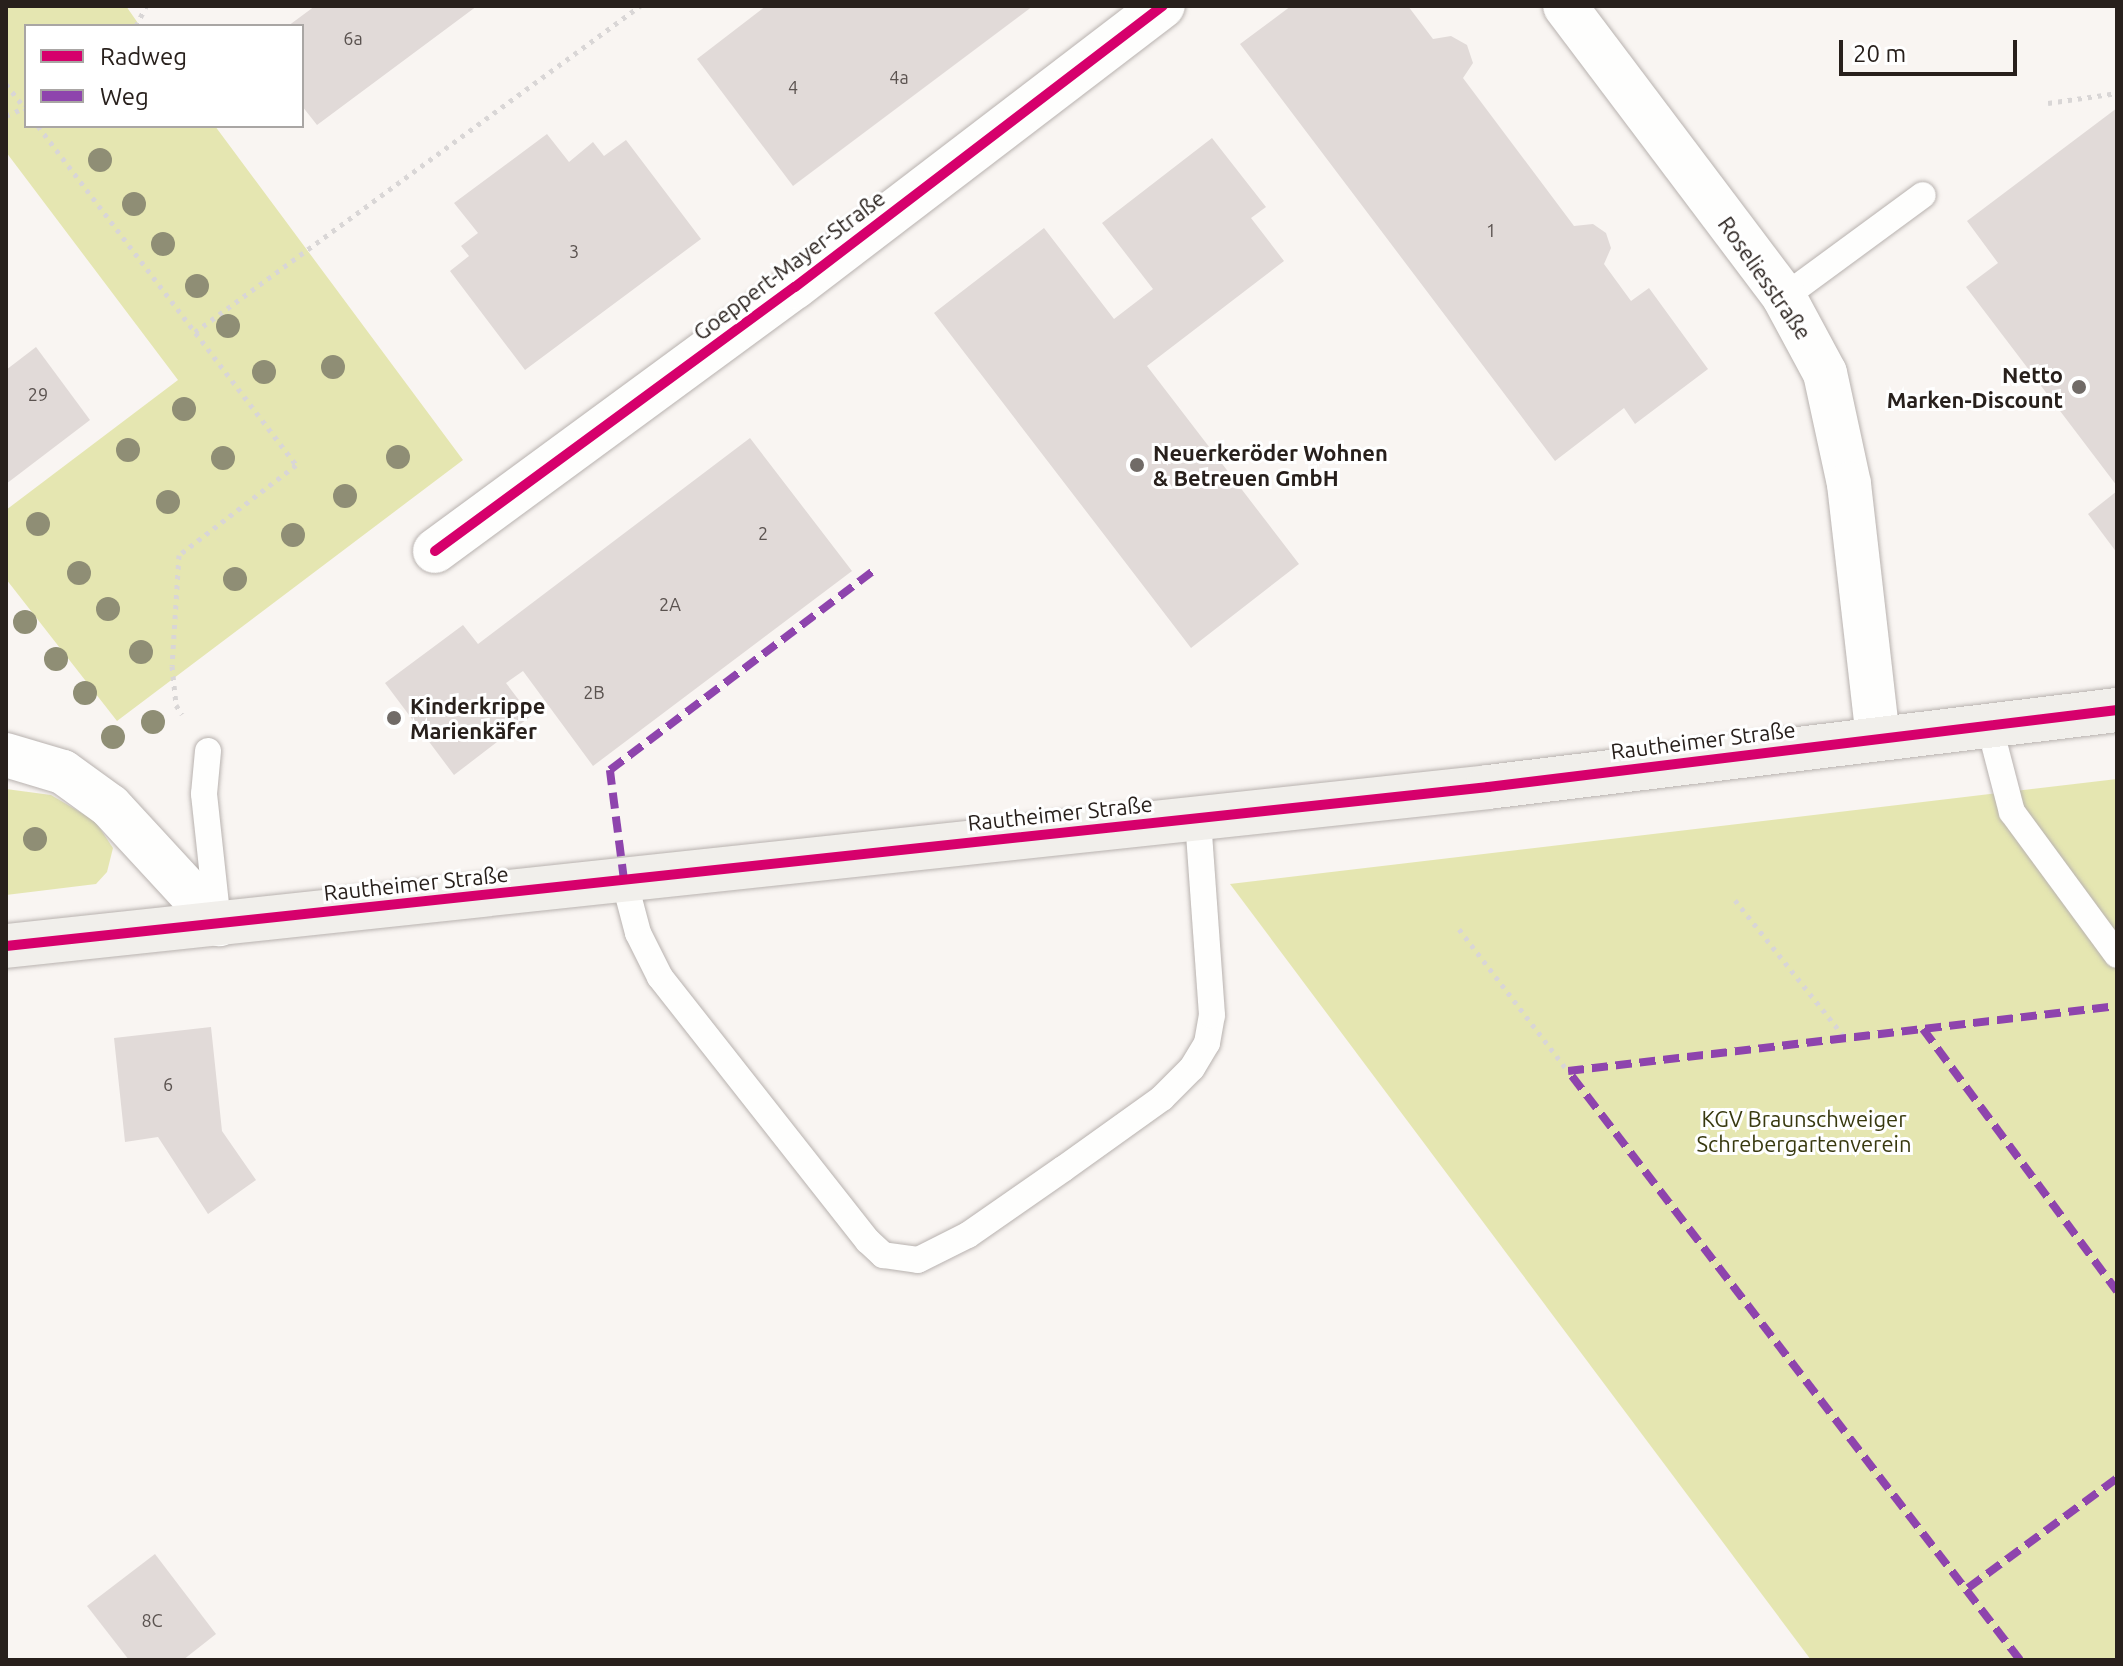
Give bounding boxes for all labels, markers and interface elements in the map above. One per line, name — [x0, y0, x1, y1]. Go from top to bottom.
legend — [24, 24, 304, 128]
scale bar — [1843, 24, 2021, 74]
house number: 6a — [343, 27, 363, 49]
text: 20 m — [1853, 40, 1906, 67]
text: Radweg — [100, 43, 187, 70]
house number: 4a — [889, 66, 909, 88]
house number: 4 — [788, 76, 798, 98]
text: Weg — [100, 83, 149, 110]
street label: Goeppert-Mayer-Straße — [688, 184, 890, 346]
street label: Roseliesstraße — [1713, 211, 1817, 345]
house number: 1 — [1486, 219, 1496, 241]
house number: 3 — [569, 240, 579, 262]
place label: Netto Marken-Discount — [1887, 361, 2063, 412]
marker: Netto Marken-Discount — [2070, 378, 2088, 396]
house number: 29 — [28, 383, 48, 405]
place label: Neuerkeröder Wohnen & Betreuen GmbH — [1153, 439, 1388, 490]
marker: Neuerkeröder Wohnen & Betreuen GmbH — [1128, 456, 1146, 474]
house number: 2 — [758, 522, 768, 544]
house number: 2A — [659, 593, 681, 615]
house number: 2B — [583, 681, 605, 703]
place label: Kinderkrippe Marienkäfer — [410, 692, 545, 744]
marker: Kinderkrippe Marienkäfer — [385, 709, 403, 727]
street label: Rautheimer Straße — [1609, 716, 1797, 764]
street label: Rautheimer Straße — [966, 790, 1154, 836]
street label: Rautheimer Straße — [322, 860, 510, 906]
house number: 6 — [163, 1073, 173, 1095]
park label: KGV Braunschweiger Schrebergartenverein — [1697, 1105, 1911, 1156]
house number: 8C — [141, 1609, 163, 1631]

